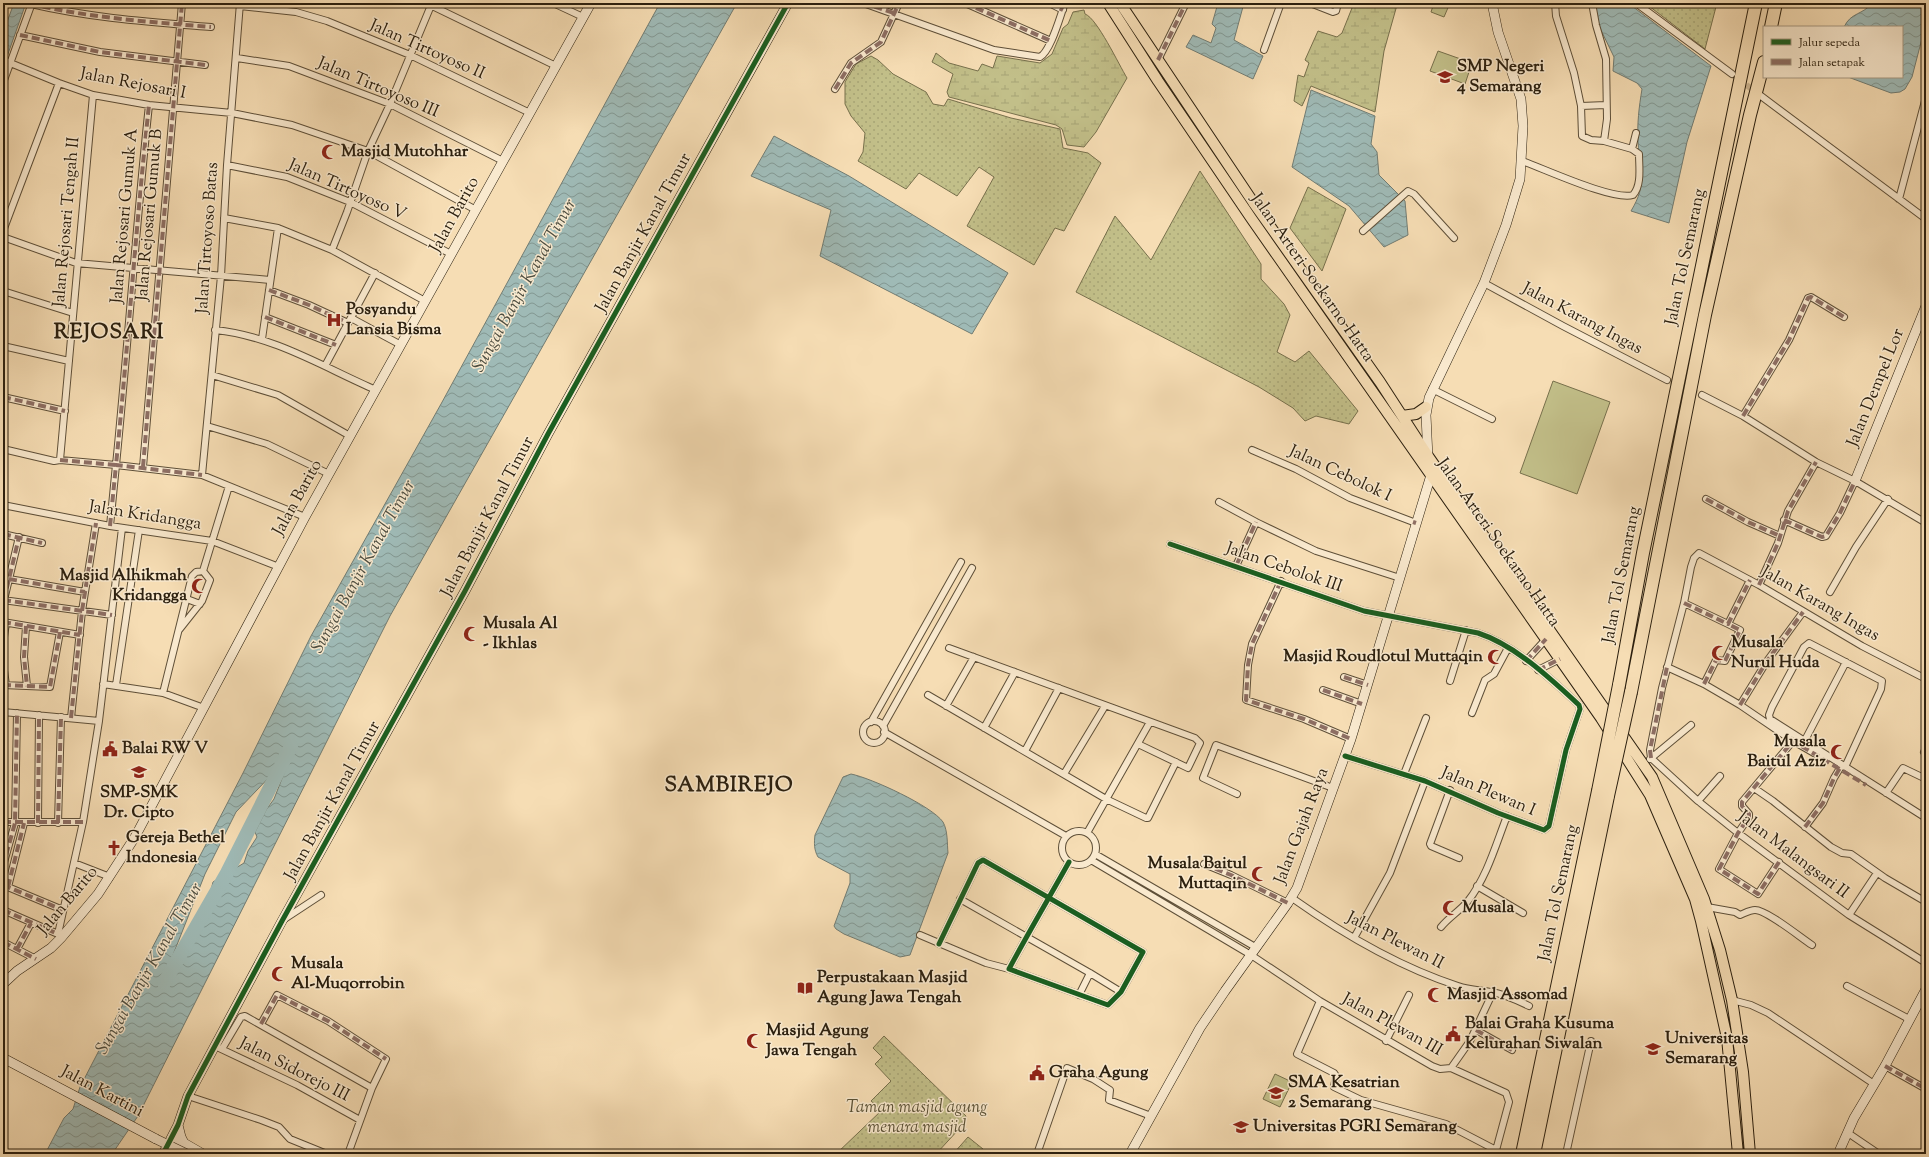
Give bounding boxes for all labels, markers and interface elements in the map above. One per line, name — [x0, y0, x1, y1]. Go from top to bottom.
street label: Jalan Tirtoyoso II — [365, 13, 489, 86]
legend — [1763, 26, 1903, 78]
text: Jalur sepeda — [1798, 34, 1860, 52]
street label: Jalan Tirtoyoso III — [313, 51, 443, 125]
text: Jalan setapak — [1798, 54, 1865, 72]
place label: SMP Negeri 4 Semarang — [1456, 55, 1544, 99]
street label: Jalan Rejosari I — [77, 62, 188, 106]
school or university icon: SMP Negeri 4 Semarang — [1436, 68, 1454, 86]
street label: Jalan Rejosari Gumuk A — [105, 127, 145, 306]
street label: Jalan Rejosari Gumuk B — [130, 128, 170, 303]
street label: Jalan Rejosari Tengah II — [48, 135, 86, 309]
place label: Masjid Mutohhar — [341, 140, 469, 164]
mosque icon: Masjid Mutohhar — [320, 143, 338, 161]
street label: Jalan Banjir Kanal Timur — [590, 148, 698, 318]
street label: Jalan Tirtoyoso V — [283, 153, 410, 227]
street label: Jalan Tirtoyoso Batas — [191, 161, 225, 315]
street label: Jalan Barito — [424, 173, 486, 258]
street label: Jalan Tol Semarang — [1660, 186, 1712, 329]
street label: Jalan Arteri Soekarno Hatta — [1244, 188, 1380, 367]
water label: Sungai Banjir Kanal Timur — [466, 194, 584, 377]
street label: Jalan Karang Ingas — [1517, 277, 1647, 361]
place label: Posyandu Lansia Bisma — [346, 298, 441, 342]
hospital icon: Posyandu Lansia Bisma — [325, 311, 343, 329]
district label: REJOSARI — [54, 318, 164, 348]
street label: Jalan Dempel Lor — [1841, 325, 1911, 452]
street label: Jalan Banjir Kanal Timur — [435, 432, 541, 603]
street label: Jalan Cebolok I — [1284, 439, 1396, 508]
street label: Jalan Arteri Soekarno Hatta — [1430, 453, 1566, 632]
street label: Jalan Barito — [267, 456, 329, 541]
water label: Sungai Banjir Kanal Timur — [305, 475, 423, 658]
street label: Jalan Kridangga — [86, 495, 203, 537]
street label: Jalan Tol Semarang — [1597, 504, 1647, 647]
street label: Jalan Cebolok III — [1222, 536, 1346, 599]
street label: Jalan Karang Ingas — [1755, 560, 1884, 648]
place label: Masjid Alhikmah Kridangga — [60, 564, 187, 608]
mosque icon: Masjid Alhikmah Kridangga — [190, 577, 208, 595]
place label: Musala Al - Ikhlas — [483, 612, 558, 656]
mosque icon: Musala Al - Ikhlas — [462, 625, 480, 643]
place label: Musala Nurul Huda — [1731, 631, 1820, 675]
mosque icon: Musala Nurul Huda — [1710, 644, 1728, 662]
place label: Masjid Roudlotul Muttaqin — [1283, 645, 1484, 669]
mosque icon: Masjid Roudlotul Muttaqin — [1486, 648, 1504, 666]
street label: Jalan Banjir Kanal Timur — [279, 716, 387, 886]
place label: Musala Baitul Aziz — [1747, 730, 1827, 774]
place label: Balai RW V — [122, 737, 208, 761]
public building icon: Balai RW V — [101, 740, 119, 758]
mosque icon: Musala Baitul Aziz — [1829, 743, 1847, 761]
street label: Jalan Plewan I — [1436, 761, 1539, 823]
school or university icon: SMP-SMK Dr. Cipto — [130, 763, 148, 781]
street label: Jalan Gajah Raya — [1268, 764, 1335, 889]
district label: SAMBIREJO — [664, 771, 794, 801]
place label: SMP-SMK Dr. Cipto — [100, 781, 179, 825]
street label: Jalan Malangsari II — [1732, 805, 1854, 905]
street label: Jalan Tol Semarang — [1533, 822, 1585, 965]
place label: Gereja Bethel Indonesia — [126, 826, 225, 870]
church icon: Gereja Bethel Indonesia — [105, 839, 123, 857]
place label: Musala Baitul Muttaqin — [1147, 852, 1248, 896]
street label: Jalan Barito — [31, 861, 104, 941]
mosque icon: Musala Baitul Muttaqin — [1250, 865, 1268, 883]
water label: Sungai Banjir Kanal Timur — [90, 878, 210, 1060]
place label: Musala — [1462, 896, 1514, 920]
mosque icon: Musala — [1441, 899, 1459, 917]
street label: Jalan Plewan II — [1341, 906, 1448, 976]
place label: Musala Al-Muqorrobin — [291, 952, 406, 996]
mosque icon: Musala Al-Muqorrobin — [270, 965, 288, 983]
place label: Perpustakaan Masjid Agung Jawa Tengah — [817, 966, 968, 1010]
library icon: Perpustakaan Masjid Agung Jawa Tengah — [796, 979, 814, 997]
place label: Masjid Assomad — [1447, 983, 1568, 1007]
mosque icon: Masjid Assomad — [1426, 986, 1444, 1004]
street label: Jalan Plewan III — [1336, 987, 1447, 1063]
place label: Balai Graha Kusuma Kelurahan Siwalan — [1465, 1012, 1614, 1056]
place label: Masjid Agung Jawa Tengah — [764, 1019, 869, 1063]
public building icon: Balai Graha Kusuma Kelurahan Siwalan — [1444, 1025, 1462, 1043]
place label: Universitas Semarang — [1665, 1027, 1748, 1071]
street label: Jalan Sidorejo III — [234, 1031, 354, 1108]
mosque icon: Masjid Agung Jawa Tengah — [745, 1032, 763, 1050]
school or university icon: Universitas Semarang — [1644, 1040, 1662, 1058]
street label: Jalan Kartini — [55, 1060, 148, 1124]
place label: Graha Agung — [1049, 1061, 1149, 1085]
public building icon: Graha Agung — [1028, 1064, 1046, 1082]
place label: SMA Kesatrian 2 Semarang — [1288, 1071, 1401, 1115]
school or university icon: SMA Kesatrian 2 Semarang — [1267, 1084, 1285, 1102]
park label: Taman masjid agung menara masjid — [846, 1096, 988, 1140]
place label: Universitas PGRI Semarang — [1253, 1115, 1457, 1139]
school or university icon: Universitas PGRI Semarang — [1232, 1118, 1250, 1136]

